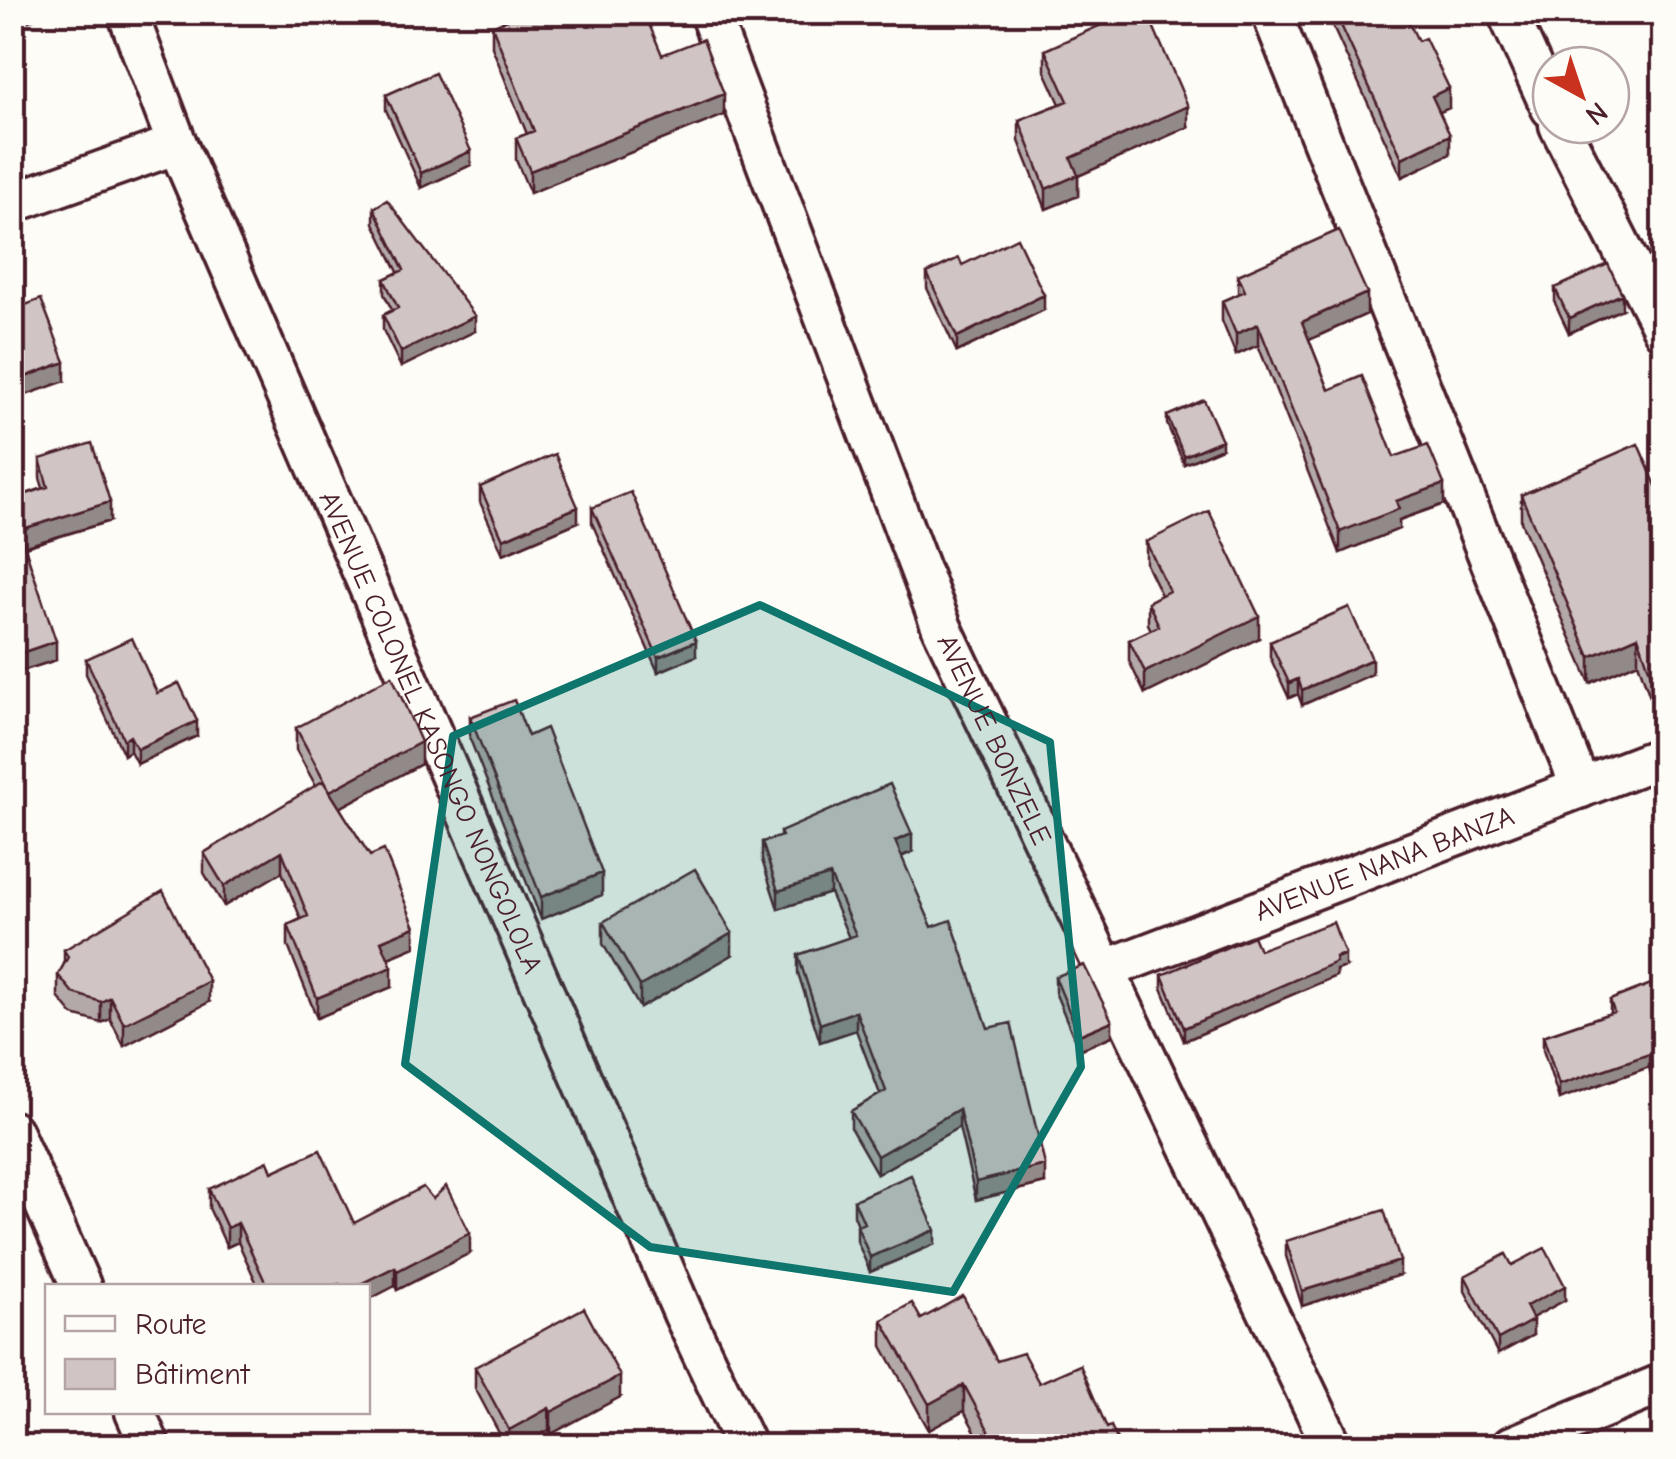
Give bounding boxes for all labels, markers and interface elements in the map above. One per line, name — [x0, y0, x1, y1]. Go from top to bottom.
north arrow — [1531, 45, 1631, 145]
text: N — [1579, 95, 1614, 132]
street label: AVENUE COLONEL KASONGO NONGOLOLA — [312, 487, 549, 978]
street label: AVENUE BONZELE — [930, 630, 1058, 850]
street label: AVENUE NANA BANZA — [1251, 800, 1519, 928]
legend — [45, 1284, 370, 1414]
text: Route — [135, 1307, 206, 1342]
text: Bâtiment — [135, 1357, 251, 1392]

